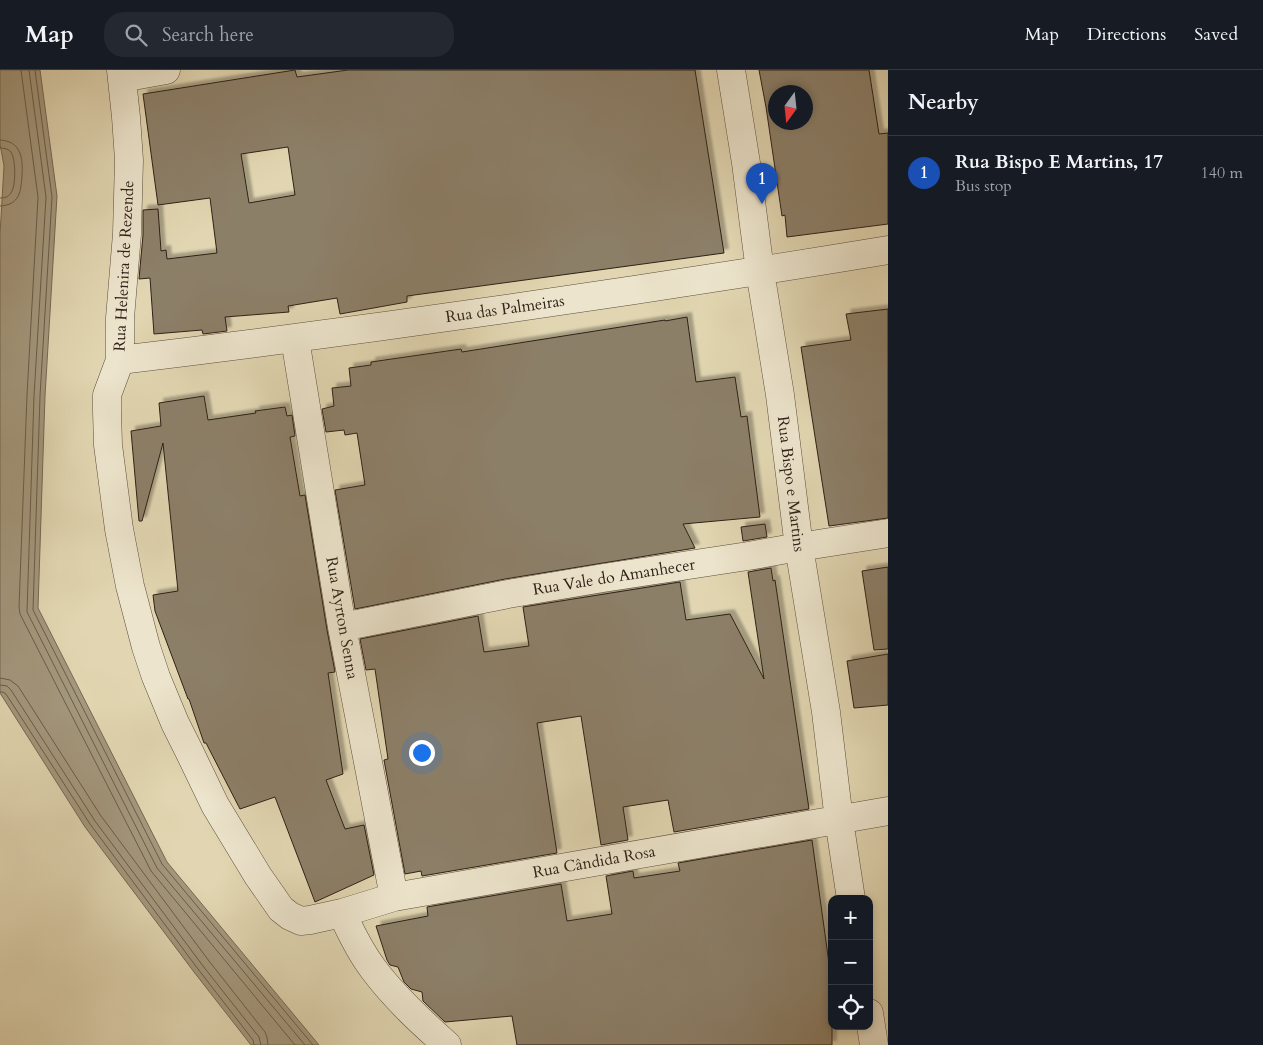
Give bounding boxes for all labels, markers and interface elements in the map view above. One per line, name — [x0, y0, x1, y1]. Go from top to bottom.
search box — [104, 12, 454, 57]
text: Map — [25, 18, 74, 51]
icon: search — [122, 21, 150, 49]
text: Search here — [162, 22, 254, 48]
text: Map — [1025, 22, 1059, 47]
text: Directions — [1087, 22, 1166, 47]
text: Saved — [1194, 22, 1238, 47]
north arrow — [768, 85, 813, 130]
text: Nearby — [908, 88, 979, 117]
text: Rua Bispo E Martins, 17 — [955, 149, 1163, 175]
text: 1 — [920, 162, 928, 184]
text: 140 m — [1201, 162, 1243, 184]
pin: 1 — [746, 163, 778, 204]
text: Bus stop — [955, 175, 1012, 197]
street label: Rua Helenira de Rezende — [109, 180, 139, 352]
street label: Rua das Palmeiras — [444, 290, 566, 328]
street label: Rua Bispo e Martins — [772, 415, 810, 553]
street label: Rua Vale do Amanhecer — [531, 553, 697, 601]
street label: Rua Ayrton Senna — [320, 555, 364, 681]
your location — [409, 740, 435, 766]
street label: Rua Cândida Rosa — [531, 840, 657, 884]
map controls — [828, 895, 873, 1030]
button: + — [828, 895, 873, 940]
button: − — [828, 940, 873, 985]
button: locate — [828, 985, 873, 1030]

